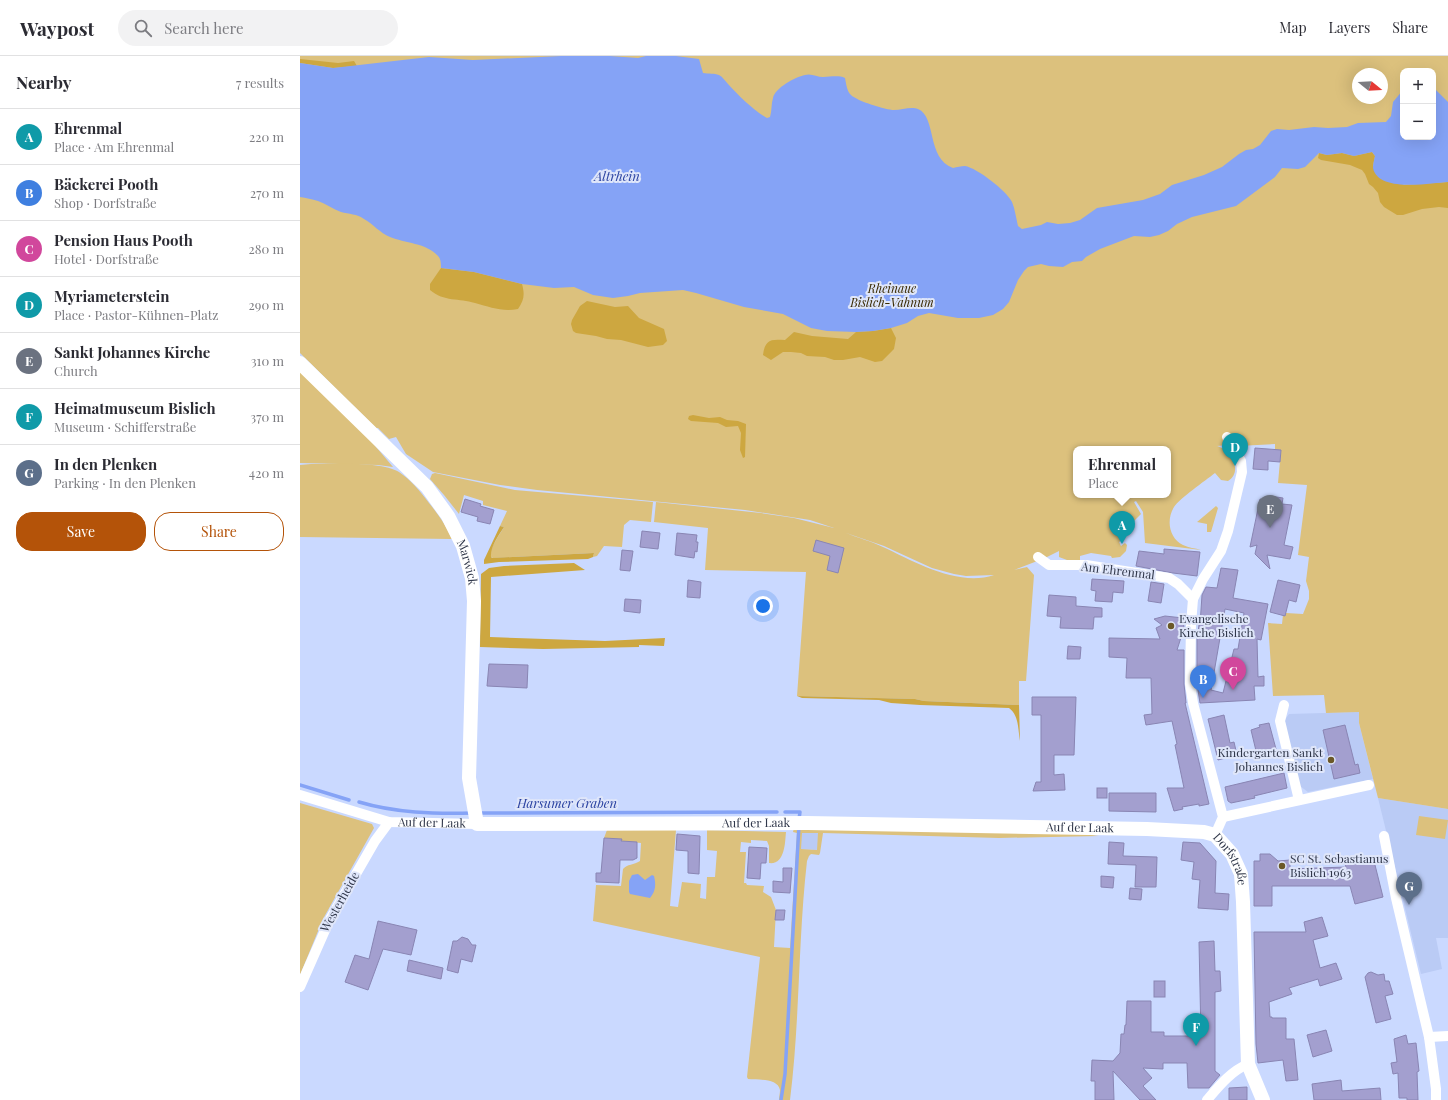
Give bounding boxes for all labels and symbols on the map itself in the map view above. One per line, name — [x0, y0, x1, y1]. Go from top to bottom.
north arrow — [1352, 68, 1388, 104]
water label: Altrhein — [592, 167, 640, 184]
park label: Rheinaue Bislich-Vahnum — [849, 280, 934, 310]
pin: D — [1222, 433, 1248, 466]
pin: E — [1257, 495, 1283, 528]
pin: A — [1109, 511, 1135, 544]
street label: Marwick — [454, 536, 482, 586]
street label: Am Ehrenmal — [1079, 557, 1156, 583]
your location — [753, 596, 773, 616]
place label: Evangelische Kirche Bislich — [1179, 610, 1254, 640]
marker: Evangelische Kirche Bislich — [1166, 621, 1176, 631]
pin: C — [1220, 657, 1246, 690]
pin: B — [1190, 665, 1216, 698]
place label: Kindergarten Sankt Johannes Bislich — [1218, 744, 1324, 774]
marker: Kindergarten Sankt Johannes Bislich — [1326, 755, 1336, 765]
water label: Harsumer Graben — [516, 794, 617, 811]
street label: Auf der Laak — [397, 813, 467, 831]
street label: Auf der Laak — [721, 814, 790, 830]
street label: Auf der Laak — [1045, 818, 1115, 835]
street label: Dorfstraße — [1210, 829, 1251, 886]
place label: SC St. Sebastianus Bislich 1963 — [1290, 850, 1388, 880]
marker: SC St. Sebastianus Bislich 1963 — [1277, 861, 1287, 871]
street label: Westerheide — [316, 869, 362, 935]
pin: G — [1396, 872, 1422, 905]
pin: F — [1183, 1013, 1209, 1046]

